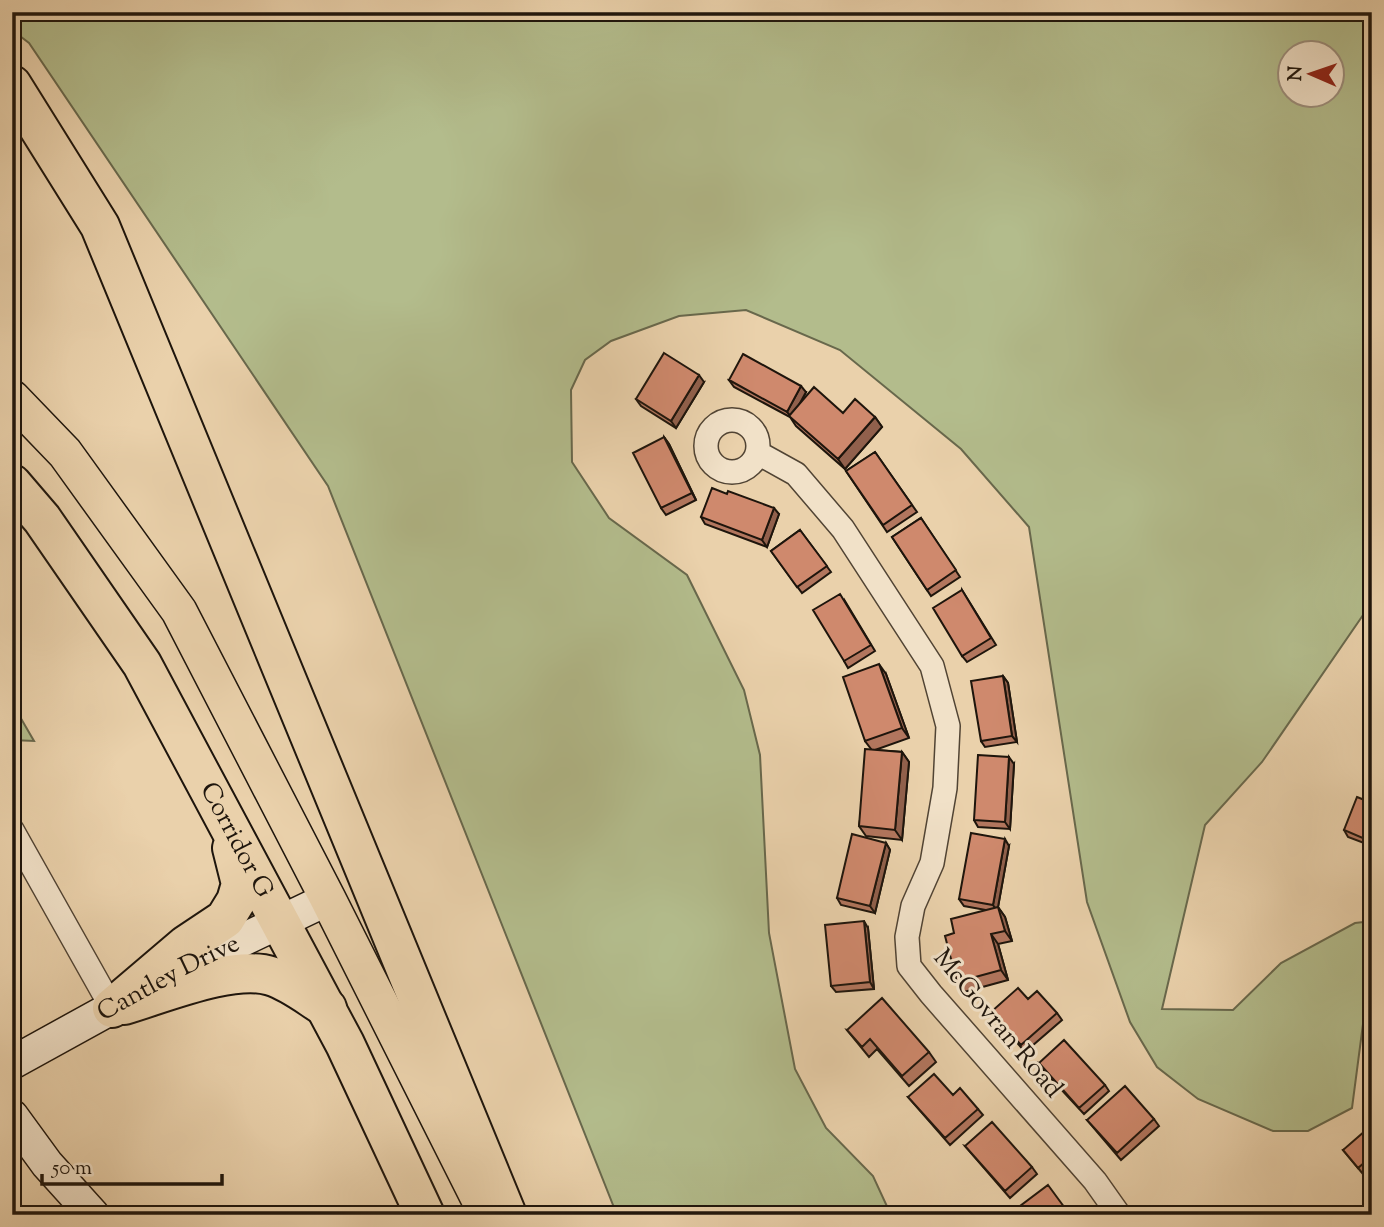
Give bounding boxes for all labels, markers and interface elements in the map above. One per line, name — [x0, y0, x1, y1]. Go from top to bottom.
north arrow — [1276, 38, 1346, 108]
text: N — [1283, 65, 1310, 82]
street label: Corridor G — [190, 776, 282, 905]
street label: Cantley Drive — [90, 925, 246, 1031]
street label: McGovran Road — [923, 941, 1071, 1107]
scale bar — [42, 1143, 222, 1187]
text: 50 m — [51, 1154, 92, 1184]

